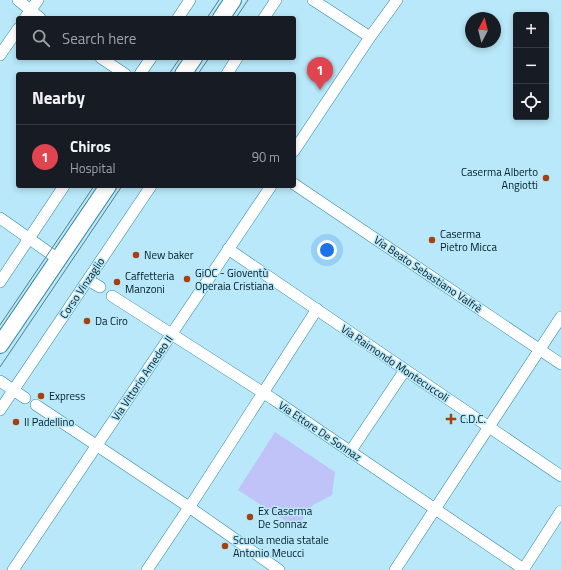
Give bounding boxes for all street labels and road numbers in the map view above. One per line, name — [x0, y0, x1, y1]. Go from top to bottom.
street label: Via Beato Sebastiano Valfrè — [371, 232, 486, 317]
street label: Corso Vinzaglio — [56, 254, 108, 322]
street label: Via Raimondo Montecuccoli — [338, 321, 452, 405]
street label: Via Vittorio Amedeo II — [107, 332, 177, 424]
street label: Via Ettore De Sonnaz — [275, 397, 365, 465]

